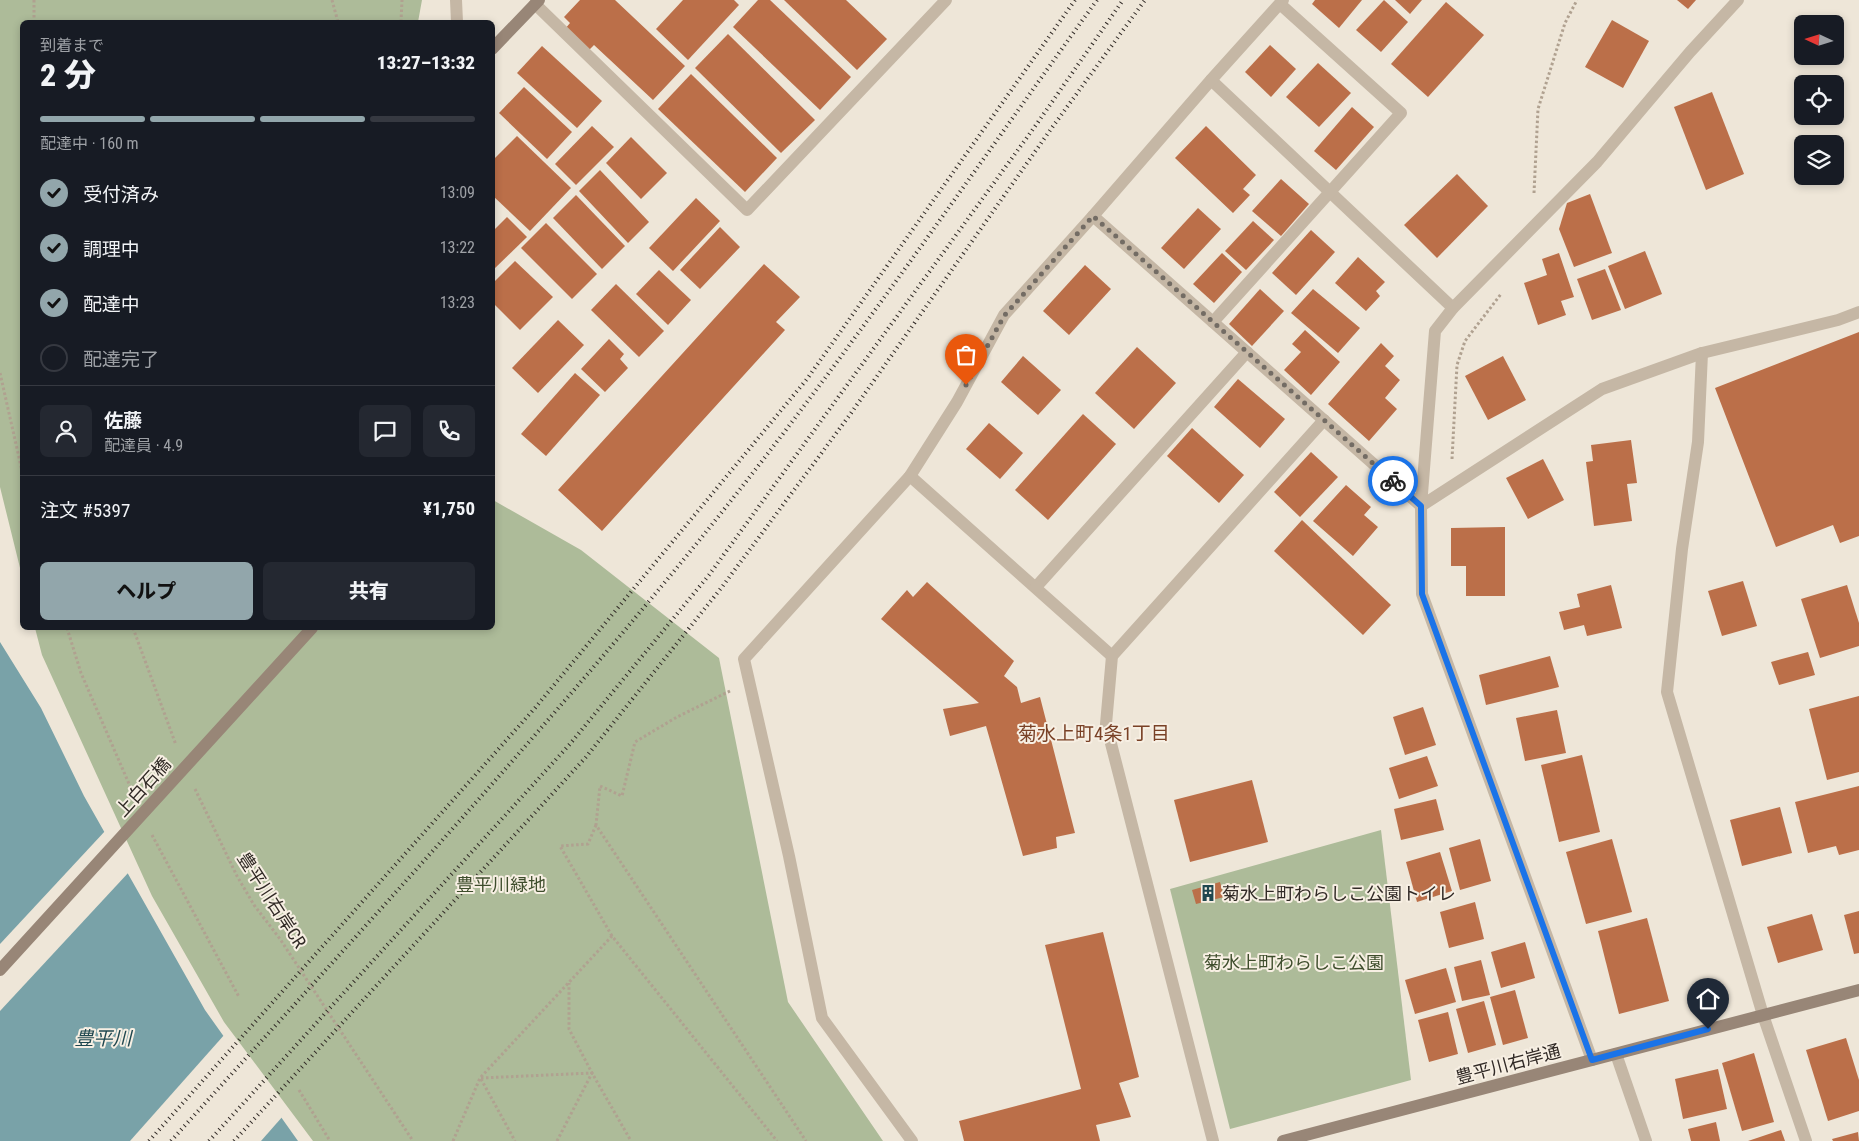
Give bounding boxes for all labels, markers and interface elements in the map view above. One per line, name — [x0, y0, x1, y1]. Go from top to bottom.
north arrow — [1794, 15, 1844, 65]
map controls — [1794, 15, 1844, 185]
text: 到着まで — [40, 36, 104, 55]
text: 13:27–13:32 — [377, 51, 475, 74]
text: 2 分 — [40, 56, 96, 94]
button: locate — [1794, 75, 1844, 125]
text: 配達中 · 160 m — [40, 134, 139, 153]
button: layers — [1794, 135, 1844, 185]
icon: check — [40, 179, 68, 207]
text: 受付済み — [83, 183, 159, 206]
text: 13:09 — [440, 183, 475, 202]
icon: check — [40, 234, 68, 262]
text: 調理中 — [83, 238, 140, 261]
text: 13:22 — [440, 238, 475, 257]
icon: check — [40, 289, 68, 317]
text: 配達中 — [83, 293, 140, 316]
text: 13:23 — [440, 293, 475, 312]
pin — [945, 334, 987, 385]
icon: bag — [952, 341, 980, 369]
text: 配達完了 — [83, 348, 159, 371]
button: person — [40, 405, 92, 457]
button: chat — [359, 405, 411, 457]
button: phone — [423, 405, 475, 457]
text: 佐藤 — [104, 409, 142, 432]
text: 配達員 · 4.9 — [104, 436, 183, 455]
courier — [1368, 456, 1418, 506]
icon: bike — [1379, 467, 1407, 495]
text: ¥1,750 — [423, 497, 475, 520]
text: 注文 #5397 — [40, 499, 130, 522]
button: ヘルプ — [40, 562, 253, 620]
button: 共有 — [263, 562, 475, 620]
district label: 菊水上町4条1丁目 — [1018, 722, 1170, 745]
street label: 上白石橋 — [111, 753, 175, 821]
street label: 豊平川右岸CR — [233, 848, 311, 952]
park label: 豊平川緑地 — [456, 874, 546, 895]
building icon: 菊水上町わらしこ公園トイレ — [1198, 883, 1218, 903]
place label: 菊水上町わらしこ公園トイレ — [1222, 883, 1456, 904]
park label: 菊水上町わらしこ公園 — [1204, 952, 1384, 973]
pin — [1687, 978, 1729, 1029]
icon: home — [1694, 985, 1722, 1013]
water label: 豊平川 — [74, 1027, 133, 1050]
street label: 豊平川右岸通 — [1453, 1040, 1563, 1088]

